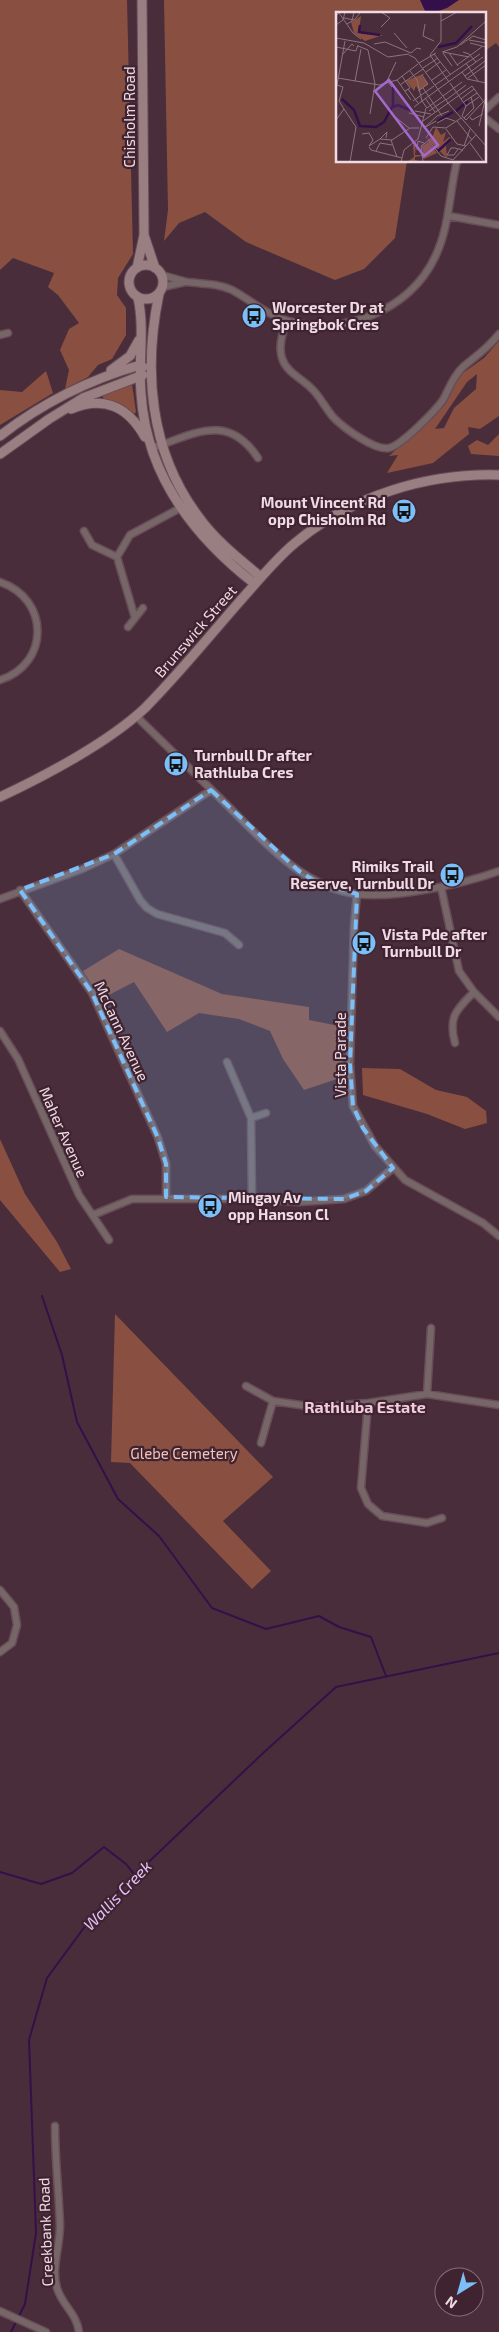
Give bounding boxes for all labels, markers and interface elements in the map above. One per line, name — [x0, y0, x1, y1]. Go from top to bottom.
inset map — [336, 12, 486, 162]
street label: Chisholm Road — [120, 66, 138, 168]
place label: Worcester Dr at Springbok Cres — [272, 298, 384, 333]
bus stop icon: Worcester Dr at Springbok Cres — [241, 303, 267, 329]
place label: Mount Vincent Rd opp Chisholm Rd — [261, 493, 386, 528]
bus stop icon: Mount Vincent Rd opp Chisholm Rd — [391, 498, 417, 524]
street label: Brunswick Street — [150, 581, 240, 681]
place label: Turnbull Dr after Rathluba Cres — [194, 746, 313, 781]
bus stop icon: Turnbull Dr after Rathluba Cres — [163, 751, 189, 777]
place label: Rimiks Trail Reserve, Turnbull Dr — [290, 857, 435, 892]
bus stop icon: Rimiks Trail Reserve, Turnbull Dr — [439, 862, 465, 888]
place label: Vista Pde after Turnbull Dr — [382, 925, 488, 960]
bus stop icon: Vista Pde after Turnbull Dr — [351, 930, 377, 956]
street label: McCann Avenue — [91, 978, 153, 1084]
street label: Vista Parade — [331, 1012, 349, 1098]
street label: Maher Avenue — [36, 1084, 92, 1180]
place label: Mingay Av opp Hanson Cl — [228, 1188, 329, 1223]
bus stop icon: Mingay Av opp Hanson Cl — [197, 1193, 223, 1219]
district label: Rathluba Estate — [304, 1397, 426, 1416]
park label: Glebe Cemetery — [130, 1444, 238, 1462]
water label: Wallis Creek — [79, 1856, 155, 1934]
street label: Creekbank Road — [34, 2177, 56, 2287]
north arrow — [434, 2267, 484, 2317]
text: N — [442, 2293, 460, 2313]

